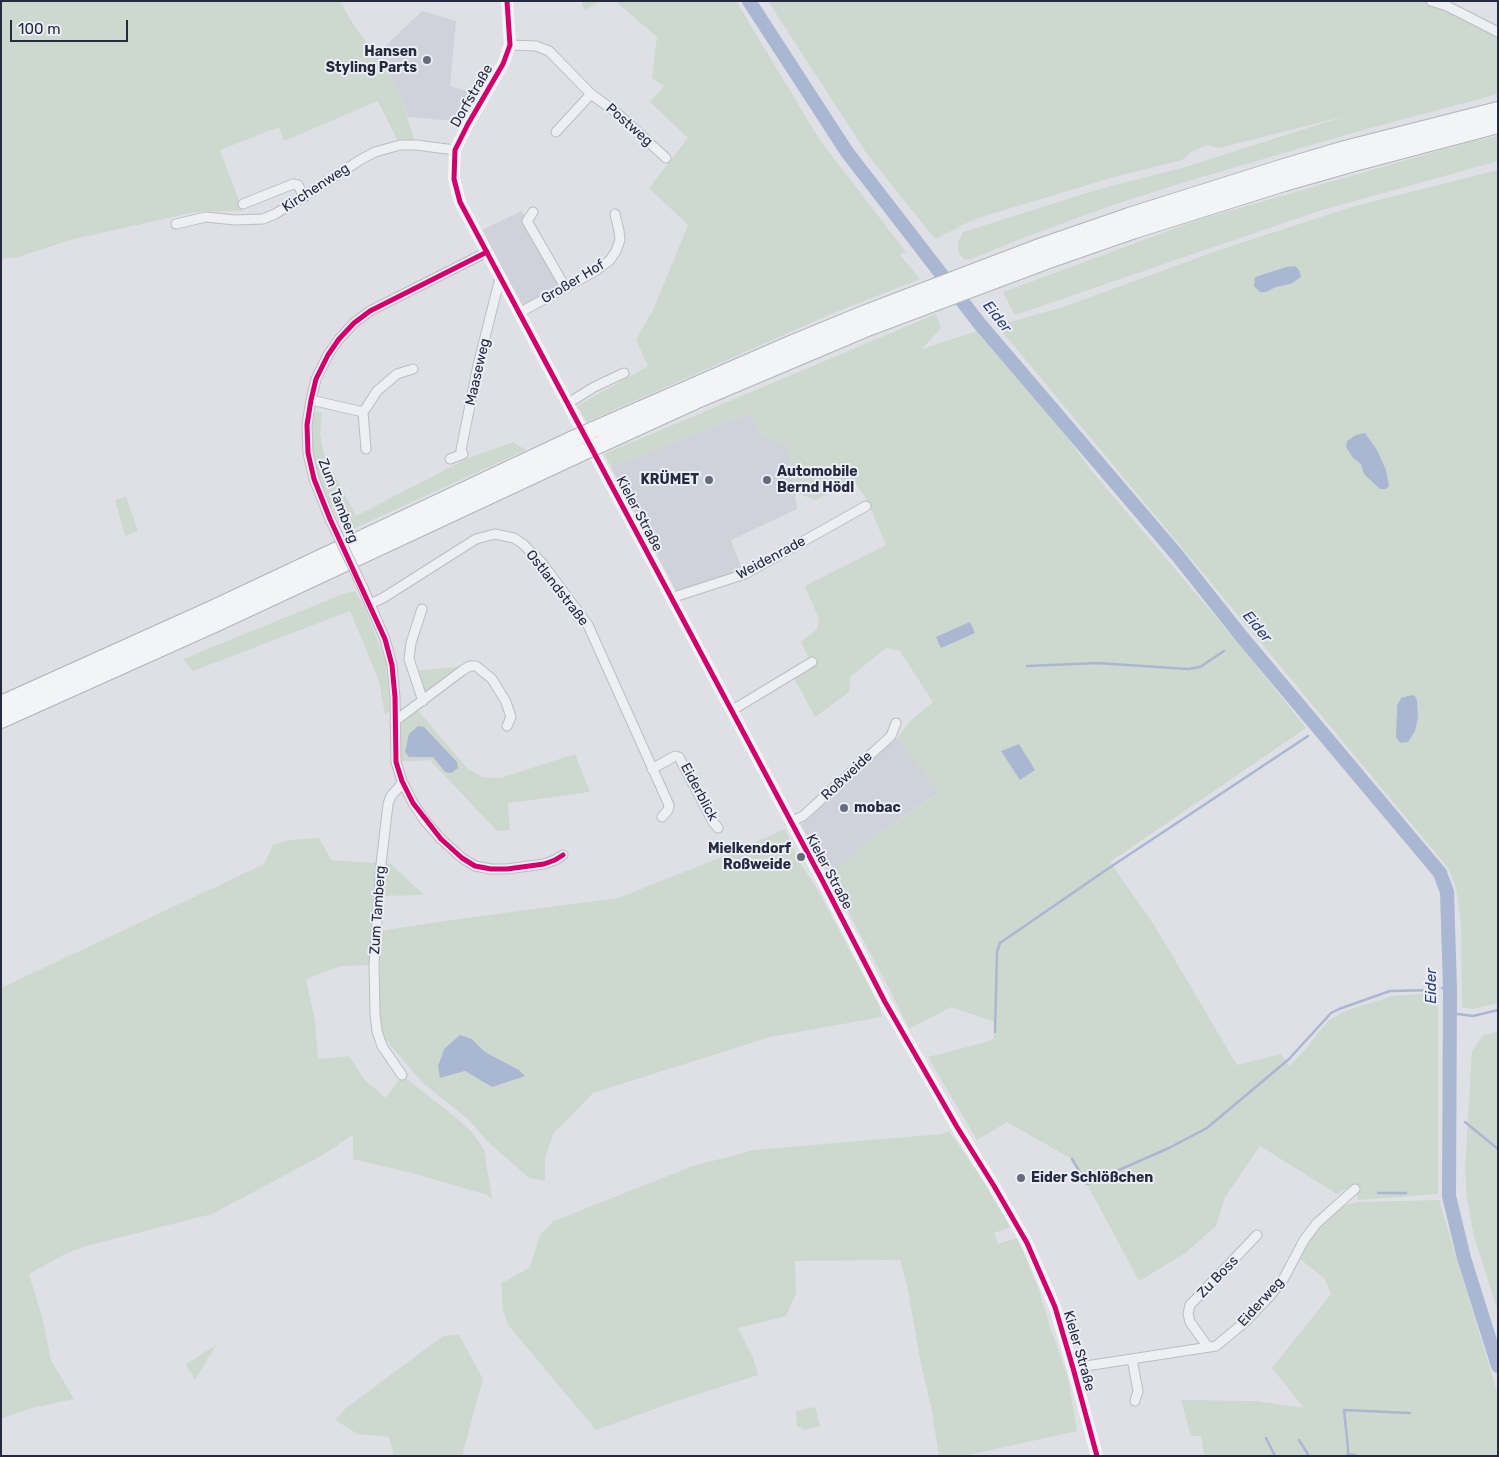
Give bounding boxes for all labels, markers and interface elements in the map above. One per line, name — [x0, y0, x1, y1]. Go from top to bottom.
scale bar — [12, 10, 130, 42]
text: 100 m — [18, 20, 60, 38]
place label: Hansen Styling Parts — [326, 44, 417, 76]
marker: Hansen Styling Parts — [421, 54, 433, 66]
street label: Dorfstraße — [447, 61, 497, 131]
street label: Postweg — [602, 100, 656, 150]
street label: Kirchenweg — [279, 160, 353, 216]
street label: Großer Hof — [538, 257, 608, 307]
water label: Eider — [979, 297, 1015, 337]
street label: Maaseweg — [462, 337, 494, 407]
street label: Zum Tamberg — [314, 456, 362, 546]
place label: Automobile Bernd Hödl — [777, 464, 858, 497]
place label: KRÜMET — [641, 472, 699, 488]
street label: Kieler Straße — [612, 473, 666, 555]
marker: KRÜMET — [703, 474, 715, 486]
marker: Automobile Bernd Hödl — [761, 474, 773, 486]
street label: Weidenrade — [734, 533, 808, 583]
street label: Ostlandstraße — [522, 547, 592, 629]
water label: Eider — [1239, 608, 1275, 646]
street label: Roßweide — [818, 748, 876, 804]
street label: Eiderblick — [677, 760, 721, 824]
place label: mobac — [854, 800, 901, 816]
marker: mobac — [838, 802, 850, 814]
street label: Kieler Straße — [802, 831, 856, 913]
place label: Mielkendorf Roßweide — [708, 841, 791, 874]
marker: Mielkendorf Roßweide — [795, 851, 807, 863]
street label: Zum Tamberg — [367, 865, 389, 955]
water label: Eider — [1423, 968, 1441, 1004]
place label: Eider Schlößchen — [1031, 1170, 1153, 1186]
marker: Eider Schlößchen — [1015, 1172, 1027, 1184]
street label: Zu Boss — [1194, 1253, 1242, 1301]
street label: Eiderweg — [1234, 1274, 1288, 1330]
street label: Kieler Straße — [1060, 1309, 1098, 1393]

